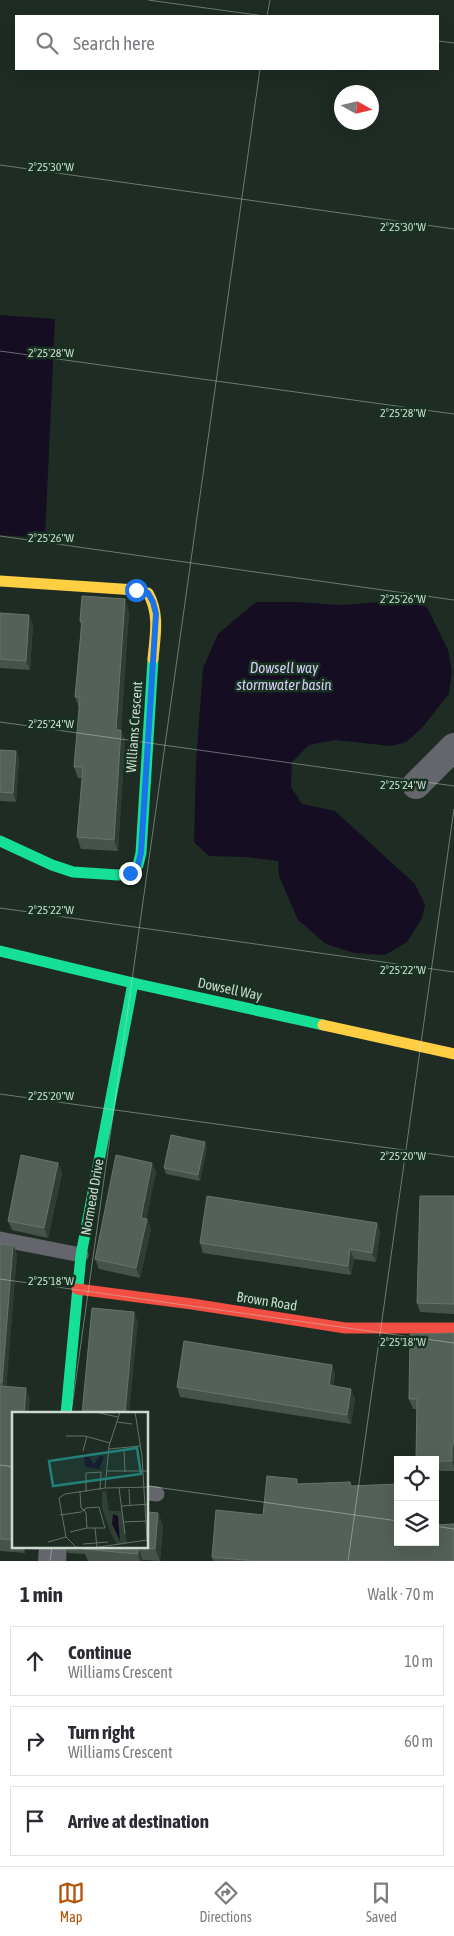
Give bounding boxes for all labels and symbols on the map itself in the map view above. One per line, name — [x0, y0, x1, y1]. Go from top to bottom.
north arrow — [334, 85, 379, 130]
text: 2°25'30"W — [28, 160, 74, 174]
text: 2°25'30"W — [380, 220, 426, 234]
text: 2°25'28"W — [28, 346, 74, 360]
text: 2°25'28"W — [380, 406, 426, 420]
text: 2°25'26"W — [28, 531, 74, 545]
route start — [125, 579, 148, 602]
text: 2°25'26"W — [380, 592, 426, 606]
water label: Dowsell way stormwater basin — [236, 659, 332, 693]
street label: Williams Crescent — [123, 681, 145, 773]
text: 2°25'24"W — [28, 717, 74, 731]
text: 2°25'24"W — [380, 778, 426, 792]
route end — [119, 862, 142, 885]
text: 2°25'22"W — [28, 903, 74, 917]
text: 2°25'22"W — [380, 963, 426, 977]
street label: Dowsell Way — [196, 974, 264, 1004]
text: 2°25'20"W — [28, 1089, 74, 1103]
text: 2°25'20"W — [380, 1149, 426, 1163]
street label: Normead Drive — [77, 1157, 107, 1237]
text: 2°25'18"W — [28, 1274, 74, 1288]
street label: Brown Road — [236, 1288, 298, 1314]
text: 2°25'18"W — [380, 1335, 426, 1349]
inset map — [12, 1412, 149, 1548]

